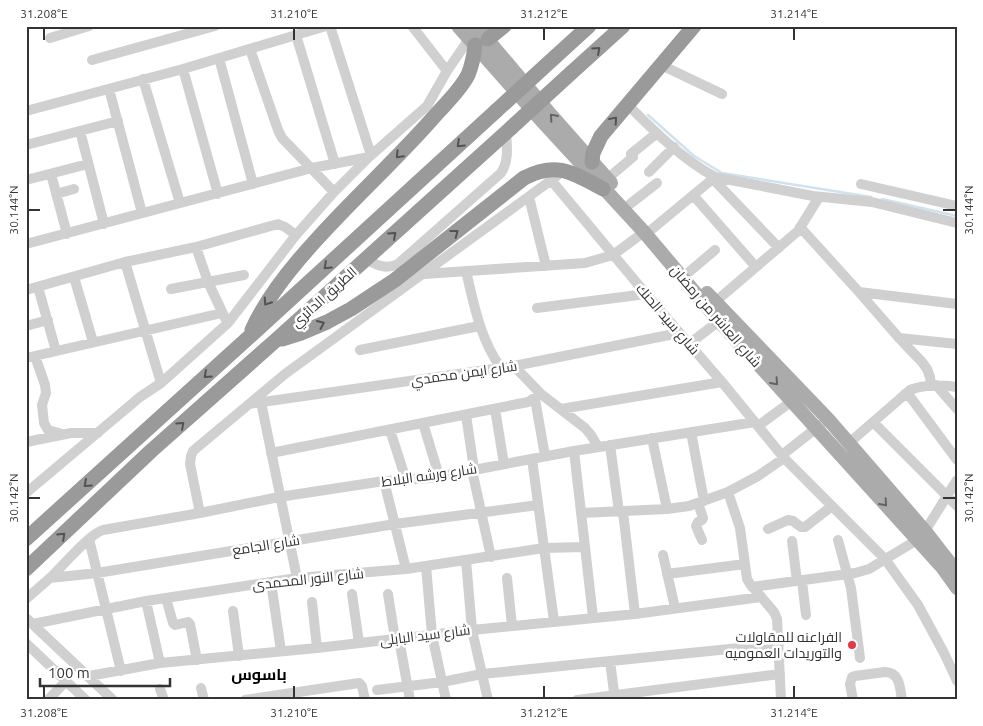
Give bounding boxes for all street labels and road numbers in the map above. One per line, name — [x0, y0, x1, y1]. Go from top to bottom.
street label: شارع العاشر من رمضان — [667, 262, 765, 371]
street label: الطريق الدائري — [288, 264, 363, 333]
street label: شارع سيد الحنك — [632, 280, 703, 358]
street label: شارع ايمن محمدي — [410, 358, 519, 392]
street label: شارع ورشه البلاط — [380, 460, 478, 491]
street label: شارع الجامع — [231, 532, 301, 559]
street label: شارع النور المحمدى — [251, 565, 365, 594]
street label: شارع سيد البابلى — [379, 622, 471, 649]

